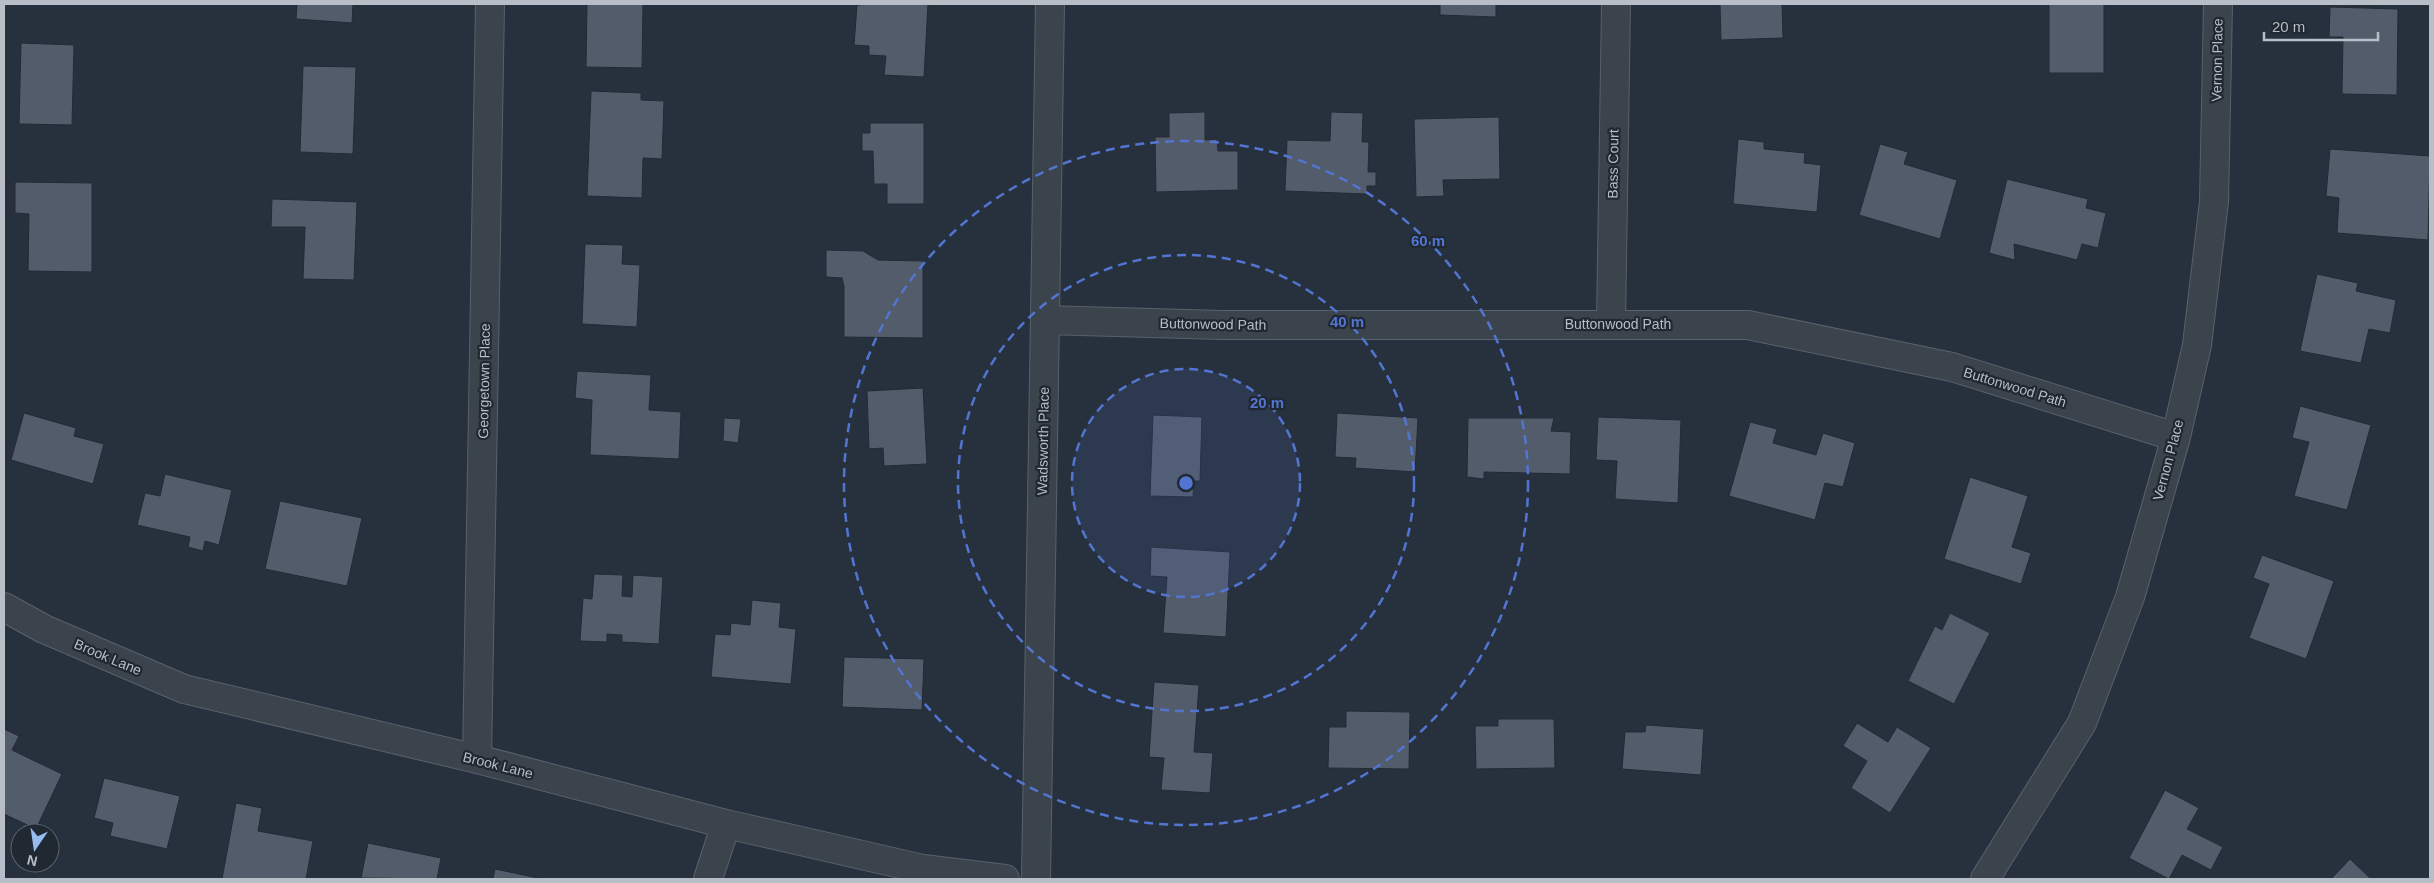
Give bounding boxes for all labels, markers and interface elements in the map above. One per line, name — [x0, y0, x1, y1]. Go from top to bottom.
scale bar — [2264, 10, 2378, 42]
street label: Vernon Place — [2208, 18, 2226, 102]
text: 20 m — [2272, 18, 2305, 35]
street label: Bass Court — [1604, 129, 1622, 199]
text: 60 m — [1411, 232, 1445, 249]
text: 40 m — [1330, 313, 1364, 330]
street label: Buttonwood Path — [1160, 315, 1266, 333]
street label: Buttonwood Path — [1565, 316, 1671, 332]
street label: Georgetown Place — [475, 323, 493, 439]
street label: Buttonwood Path — [1962, 364, 2068, 410]
street label: Wadsworth Place — [1034, 386, 1052, 495]
text: 20 m — [1250, 394, 1284, 411]
street label: Vernon Place — [2149, 418, 2187, 502]
centre of rings — [1177, 474, 1195, 492]
street label: Brook Lane — [72, 636, 144, 678]
street label: Brook Lane — [461, 749, 535, 781]
north arrow — [10, 823, 60, 873]
text: N — [25, 852, 39, 870]

